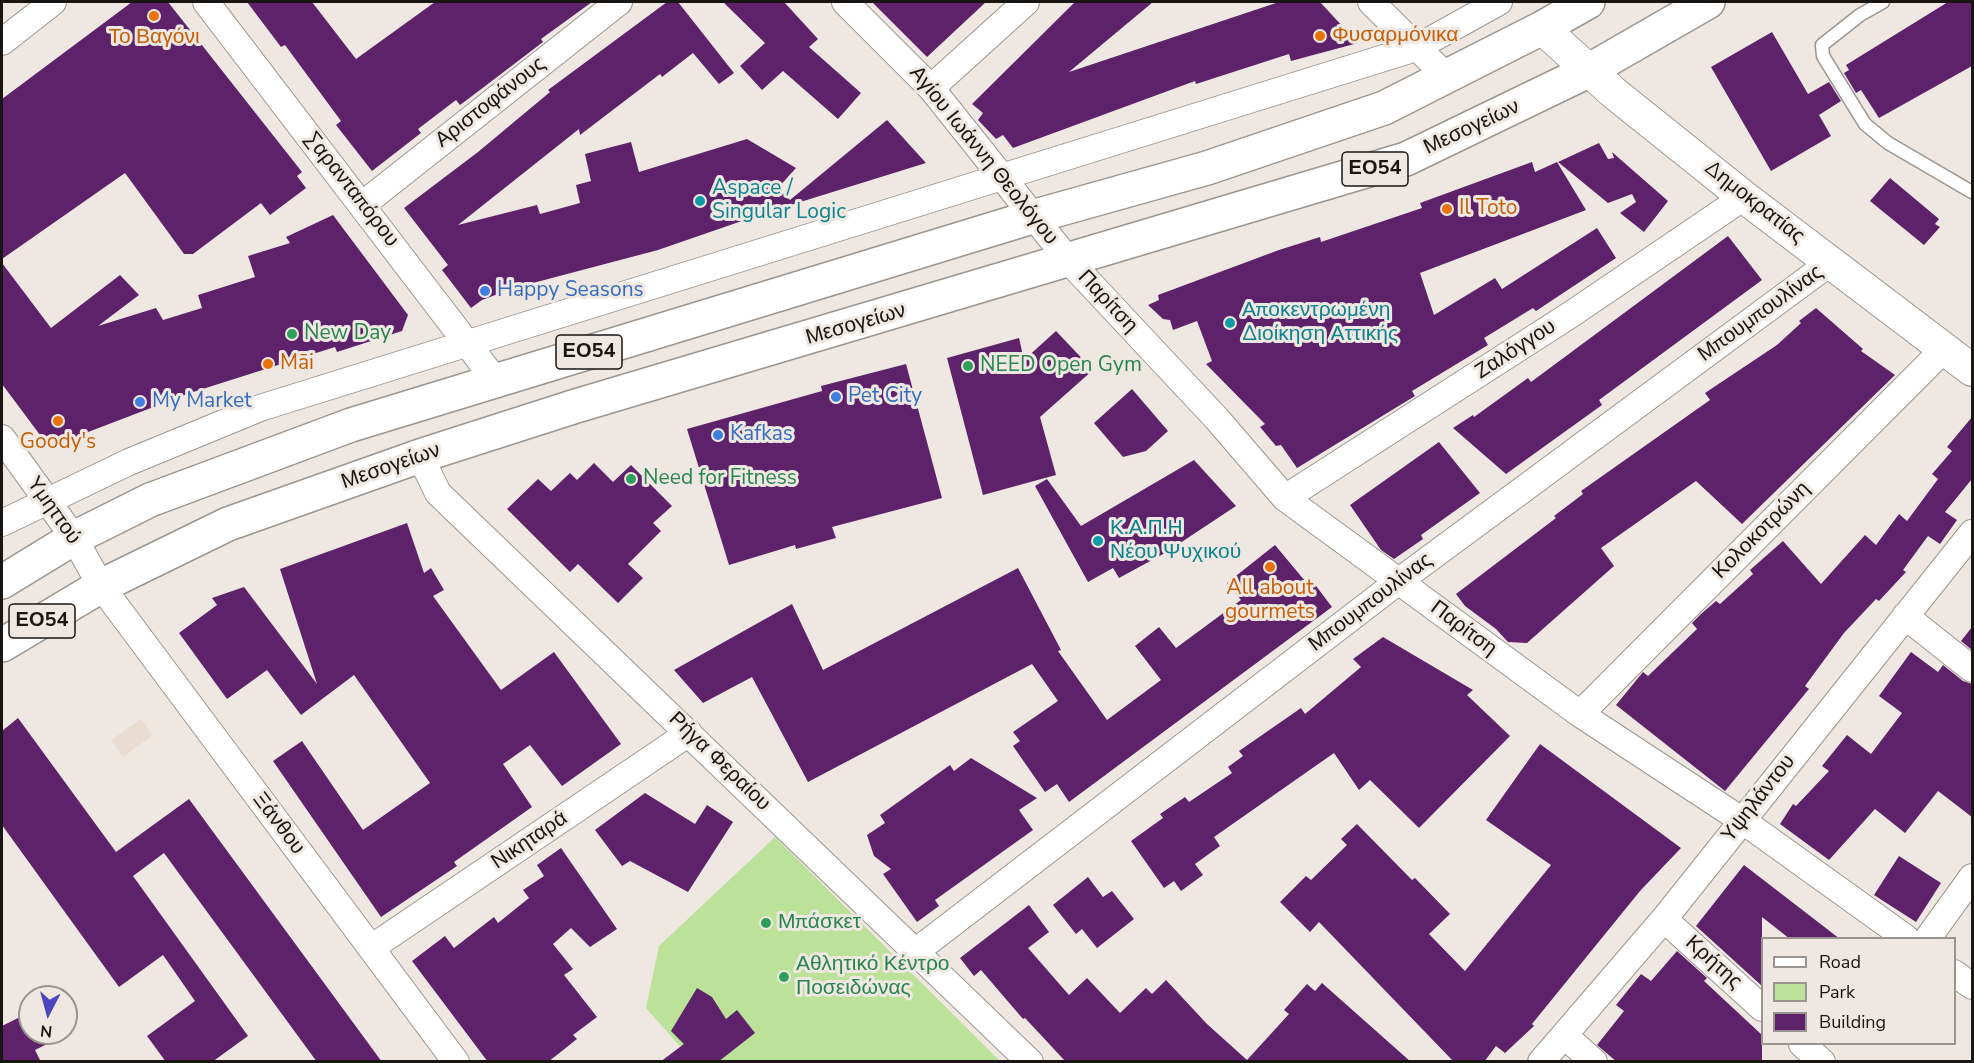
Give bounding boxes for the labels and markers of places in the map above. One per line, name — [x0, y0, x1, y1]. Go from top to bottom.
marker: Το Βαγόνι — [147, 9, 161, 23]
place label: Φυσαρμόνικα — [1332, 23, 1458, 49]
place label: Το Βαγόνι — [108, 25, 200, 51]
marker: Φυσαρμόνικα — [1313, 29, 1327, 43]
place label: Aspace / Singular Logic — [712, 176, 846, 226]
marker: Aspace / Singular Logic — [693, 194, 707, 208]
place label: Il Toto — [1459, 196, 1518, 222]
marker: Il Toto — [1440, 202, 1454, 216]
place label: Happy Seasons — [497, 278, 644, 304]
marker: Happy Seasons — [478, 284, 492, 298]
place label: Αποκεντρωμένη Διοίκηση Αττικής — [1242, 298, 1398, 348]
marker: Αποκεντρωμένη Διοίκηση Αττικής — [1223, 316, 1237, 330]
place label: New Day — [304, 321, 391, 347]
marker: New Day — [285, 327, 299, 341]
place label: Māi — [280, 351, 314, 377]
place label: NEED Open Gym — [980, 353, 1142, 379]
marker: Māi — [261, 357, 275, 371]
marker: NEED Open Gym — [961, 359, 975, 373]
place label: Pet City — [848, 384, 922, 410]
place label: My Market — [152, 389, 251, 415]
marker: Pet City — [829, 390, 843, 404]
marker: My Market — [133, 395, 147, 409]
marker: Goody's — [51, 414, 65, 428]
place label: Kafkas — [730, 422, 793, 448]
marker: Kafkas — [711, 428, 725, 442]
place label: Goody's — [20, 430, 96, 456]
place label: Need for Fitness — [643, 466, 797, 492]
marker: Need for Fitness — [624, 472, 638, 486]
place label: Κ.Α.Π.Η Νέου Ψυχικού — [1110, 516, 1241, 566]
marker: Κ.Α.Π.Η Νέου Ψυχικού — [1091, 534, 1105, 548]
marker: All about gourmets — [1263, 560, 1277, 574]
place label: All about gourmets — [1225, 576, 1315, 626]
place label: Μπάσκετ — [778, 910, 861, 936]
marker: Μπάσκετ — [759, 916, 773, 930]
place label: Αθλητικό Κέντρο Ποσειδώνας — [796, 952, 950, 1002]
marker: Αθλητικό Κέντρο Ποσειδώνας — [777, 970, 791, 984]

